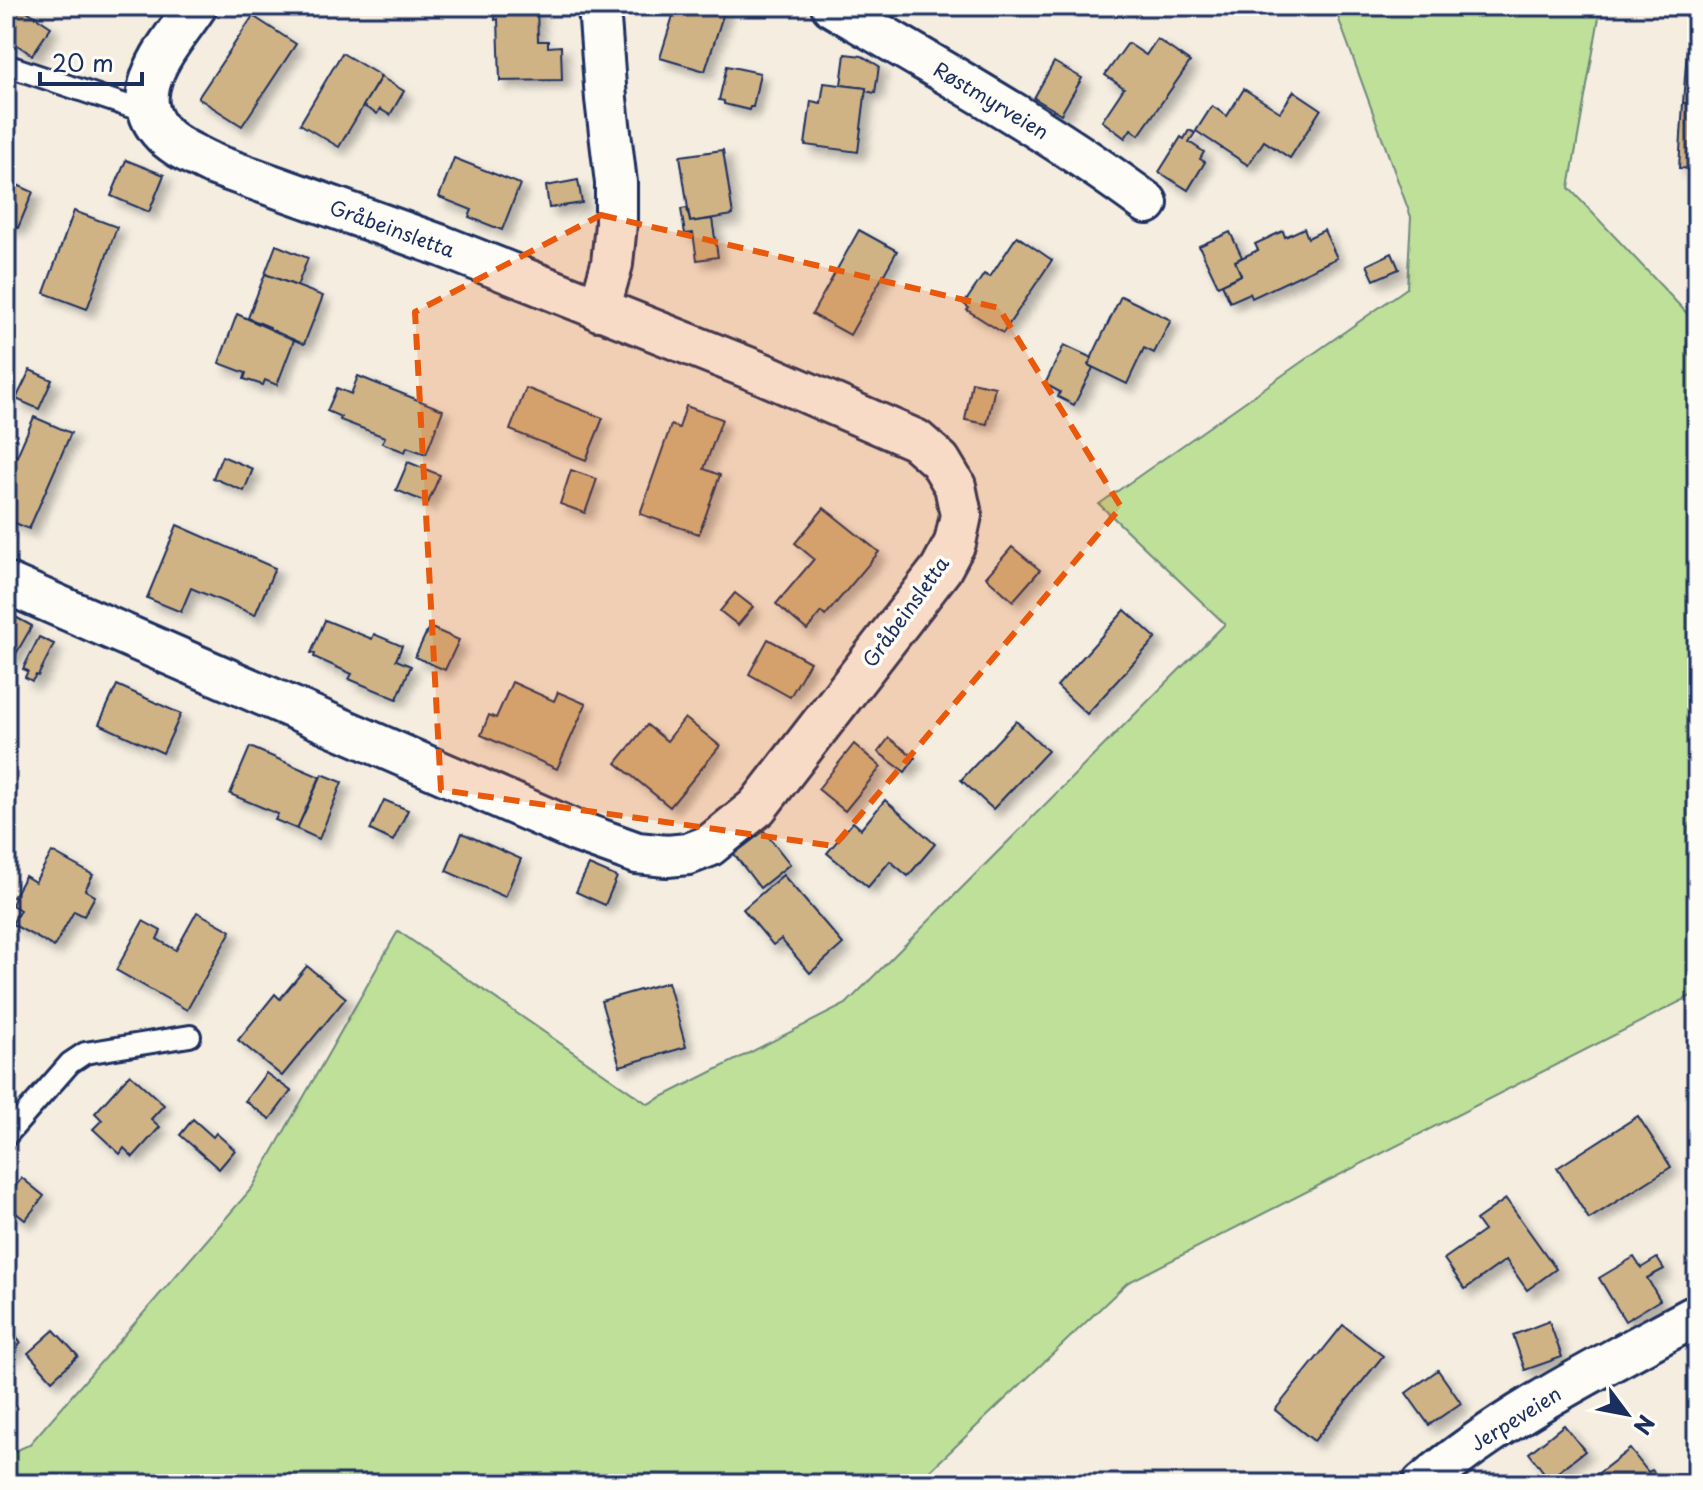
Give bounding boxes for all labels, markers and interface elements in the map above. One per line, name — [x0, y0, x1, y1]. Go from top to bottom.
scale bar — [40, 36, 142, 86]
text: 20 m — [52, 44, 114, 80]
street label: Røstmyrveien — [928, 54, 1055, 146]
street label: Gråbeinsletta — [326, 192, 460, 265]
street label: Gråbeinsletta — [855, 549, 956, 673]
north arrow — [1587, 1374, 1667, 1454]
street label: Jerpeveien — [1464, 1378, 1567, 1458]
text: N — [1627, 1409, 1664, 1442]

